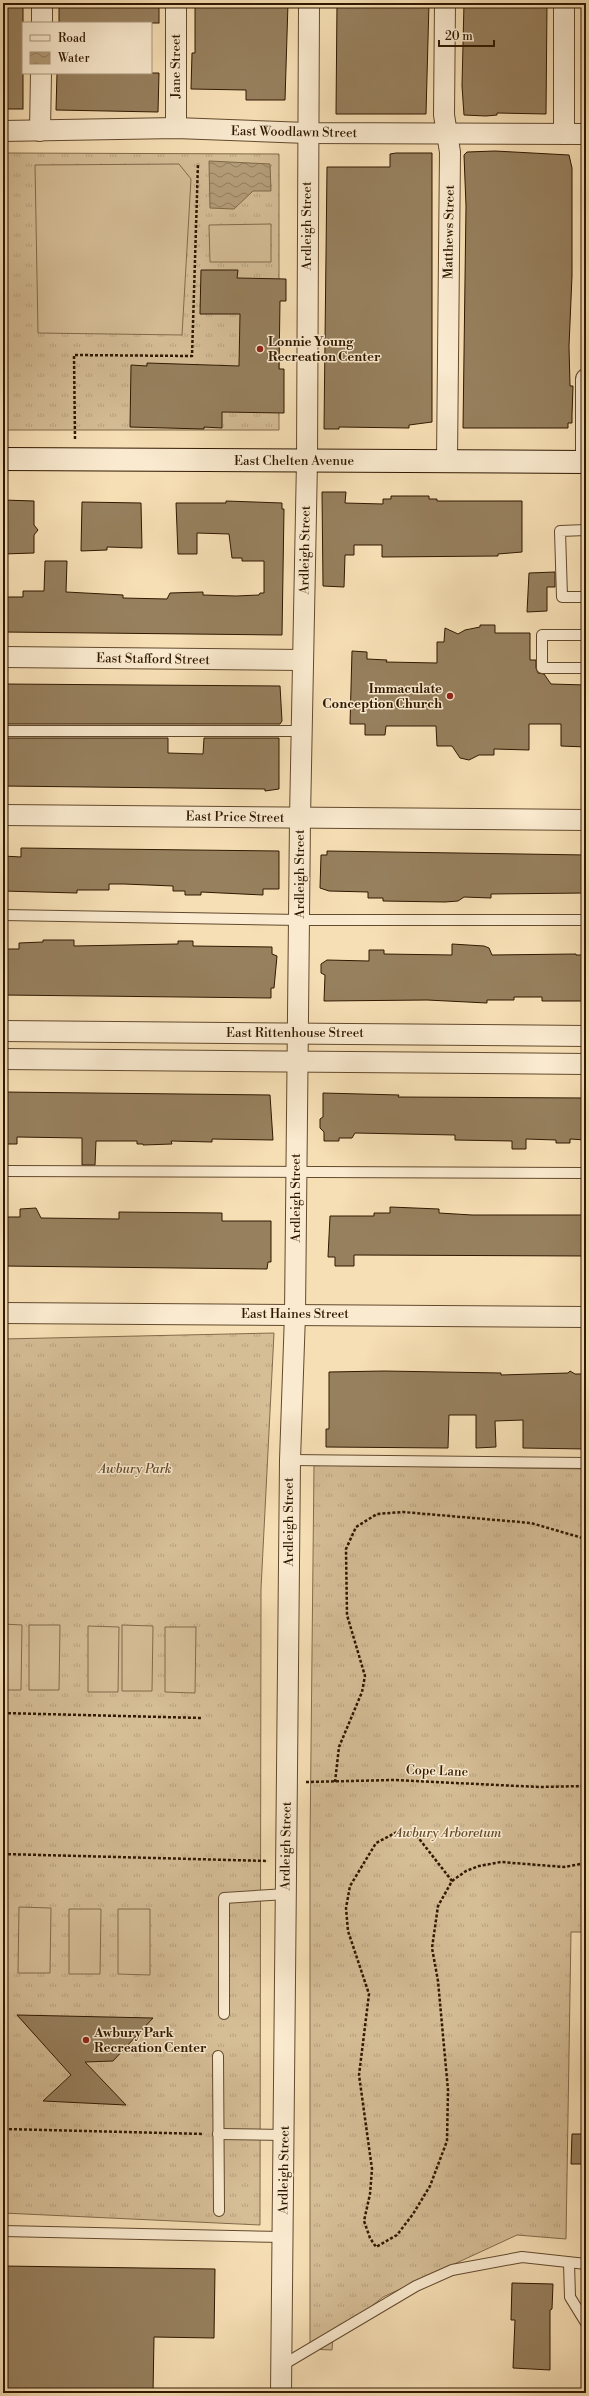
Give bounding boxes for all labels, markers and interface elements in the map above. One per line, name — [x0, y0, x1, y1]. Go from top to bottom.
legend — [22, 22, 152, 74]
scale bar — [439, 22, 494, 48]
text: 20 m — [445, 29, 473, 44]
text: Road — [58, 31, 86, 46]
street label: Jane Street — [168, 33, 184, 99]
text: Water — [57, 51, 90, 66]
street label: East Woodlawn Street — [231, 123, 358, 141]
street label: Ardleigh Street — [299, 181, 315, 272]
street label: Matthews Street — [440, 184, 458, 279]
place label: Lonnie Young Recreation Center — [268, 334, 381, 365]
marker: Lonnie Young Recreation Center — [255, 344, 265, 354]
street label: East Chelten Avenue — [234, 453, 354, 469]
street label: Ardleigh Street — [296, 505, 314, 596]
street label: East Stafford Street — [96, 650, 210, 668]
place label: Immaculate Conception Church — [322, 681, 442, 712]
marker: Immaculate Conception Church — [445, 691, 455, 701]
street label: East Price Street — [185, 808, 285, 826]
street label: Ardleigh Street — [292, 829, 308, 920]
street label: East Rittenhouse Street — [226, 1025, 364, 1041]
street label: Ardleigh Street — [288, 1153, 304, 1244]
street label: East Haines Street — [241, 1306, 349, 1322]
park label: Awbury Park — [96, 1461, 172, 1477]
street label: Ardleigh Street — [281, 1477, 297, 1568]
street label: Cope Lane — [405, 1762, 469, 1780]
street label: Ardleigh Street — [277, 1801, 295, 1892]
park label: Awbury Arboretum — [393, 1825, 502, 1841]
place label: Awbury Park Recreation Center — [93, 2025, 207, 2056]
marker: Awbury Park Recreation Center — [81, 2035, 91, 2045]
street label: Ardleigh Street — [275, 2125, 293, 2216]

